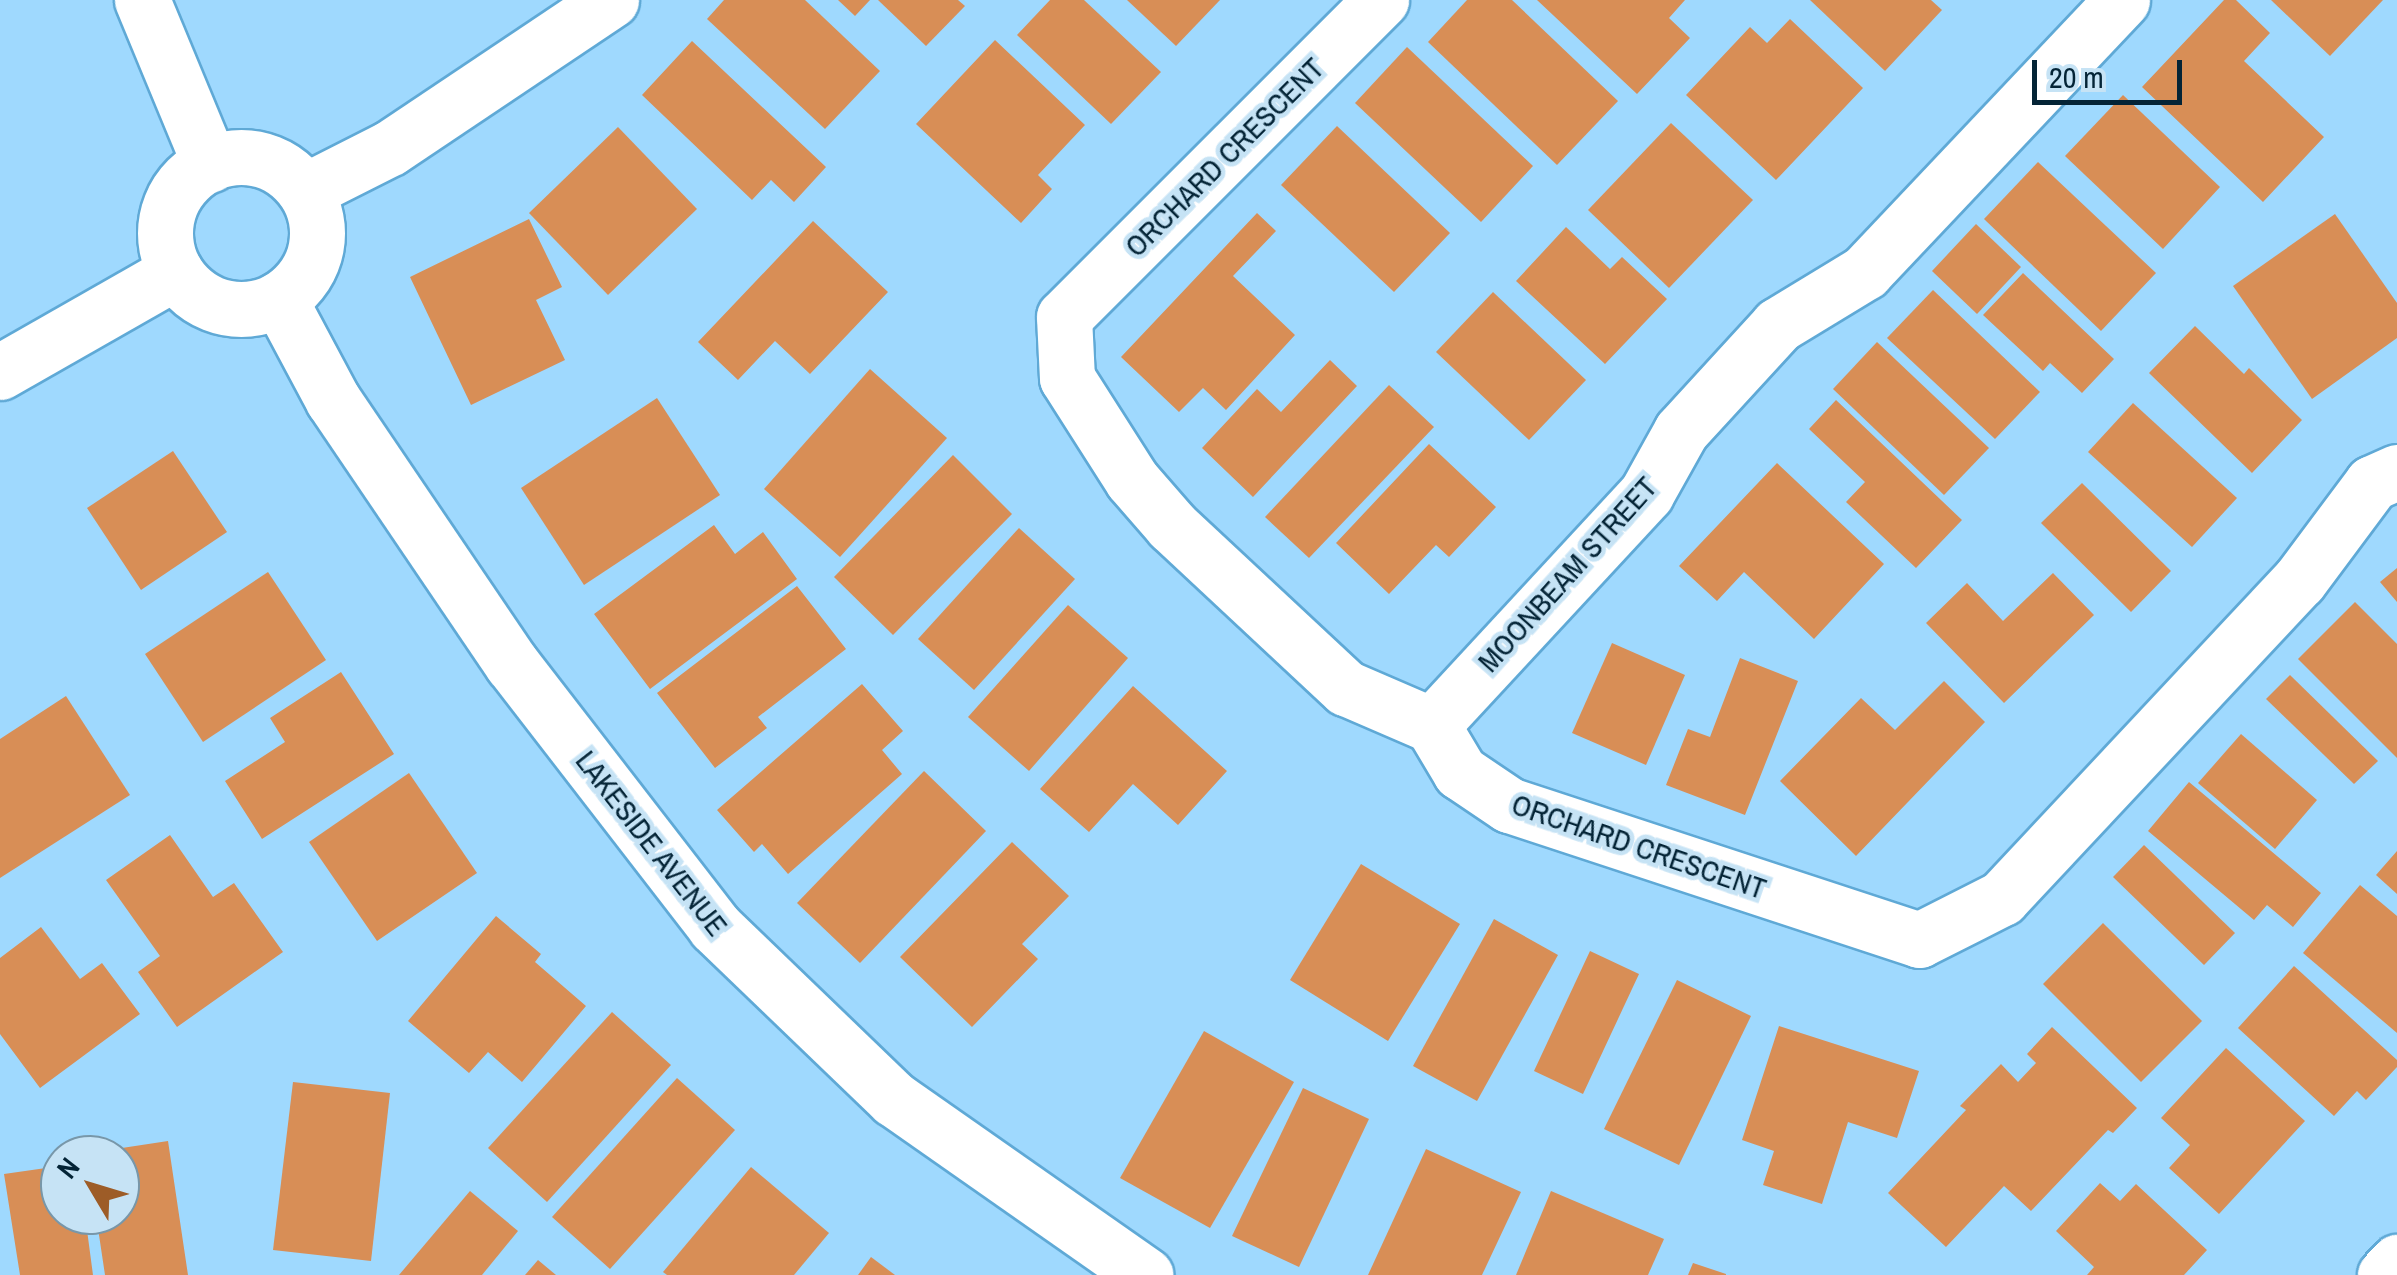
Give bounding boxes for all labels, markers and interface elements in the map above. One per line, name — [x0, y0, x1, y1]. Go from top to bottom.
scale bar — [2037, 40, 2187, 102]
street label: ORCHARD CRESCENT — [1117, 50, 1331, 264]
text: 20 m — [2049, 57, 2104, 97]
street label: MOONBEAM STREET — [1470, 469, 1664, 679]
street label: LAKESIDE AVENUE — [568, 743, 736, 943]
street label: ORCHARD CRESCENT — [1507, 786, 1771, 906]
north arrow — [40, 1135, 140, 1235]
text: N — [48, 1150, 88, 1186]

